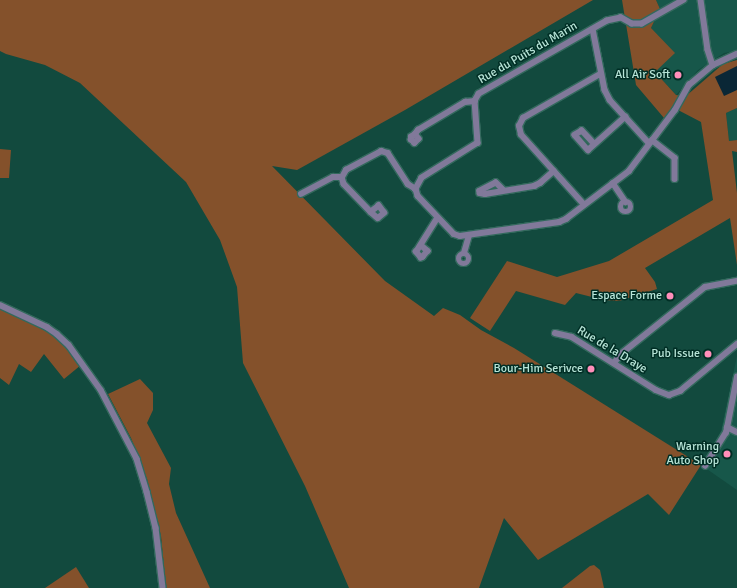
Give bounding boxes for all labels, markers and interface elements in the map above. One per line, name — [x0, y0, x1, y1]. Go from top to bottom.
street label: Rue du Puits du Marin — [476, 19, 580, 87]
place label: All Air Soft — [615, 68, 670, 82]
marker: All Air Soft — [673, 70, 683, 80]
place label: Espace Forme — [591, 289, 662, 303]
marker: Espace Forme — [665, 291, 675, 301]
street label: Rue de la Draye — [574, 324, 650, 376]
place label: Pub Issue — [651, 347, 700, 361]
marker: Pub Issue — [703, 349, 713, 359]
place label: Bour-Him Serivce — [493, 362, 583, 376]
marker: Bour-Him Serivce — [586, 364, 596, 374]
place label: Warning Auto Shop — [666, 440, 719, 468]
marker: Warning Auto Shop — [722, 449, 732, 459]

